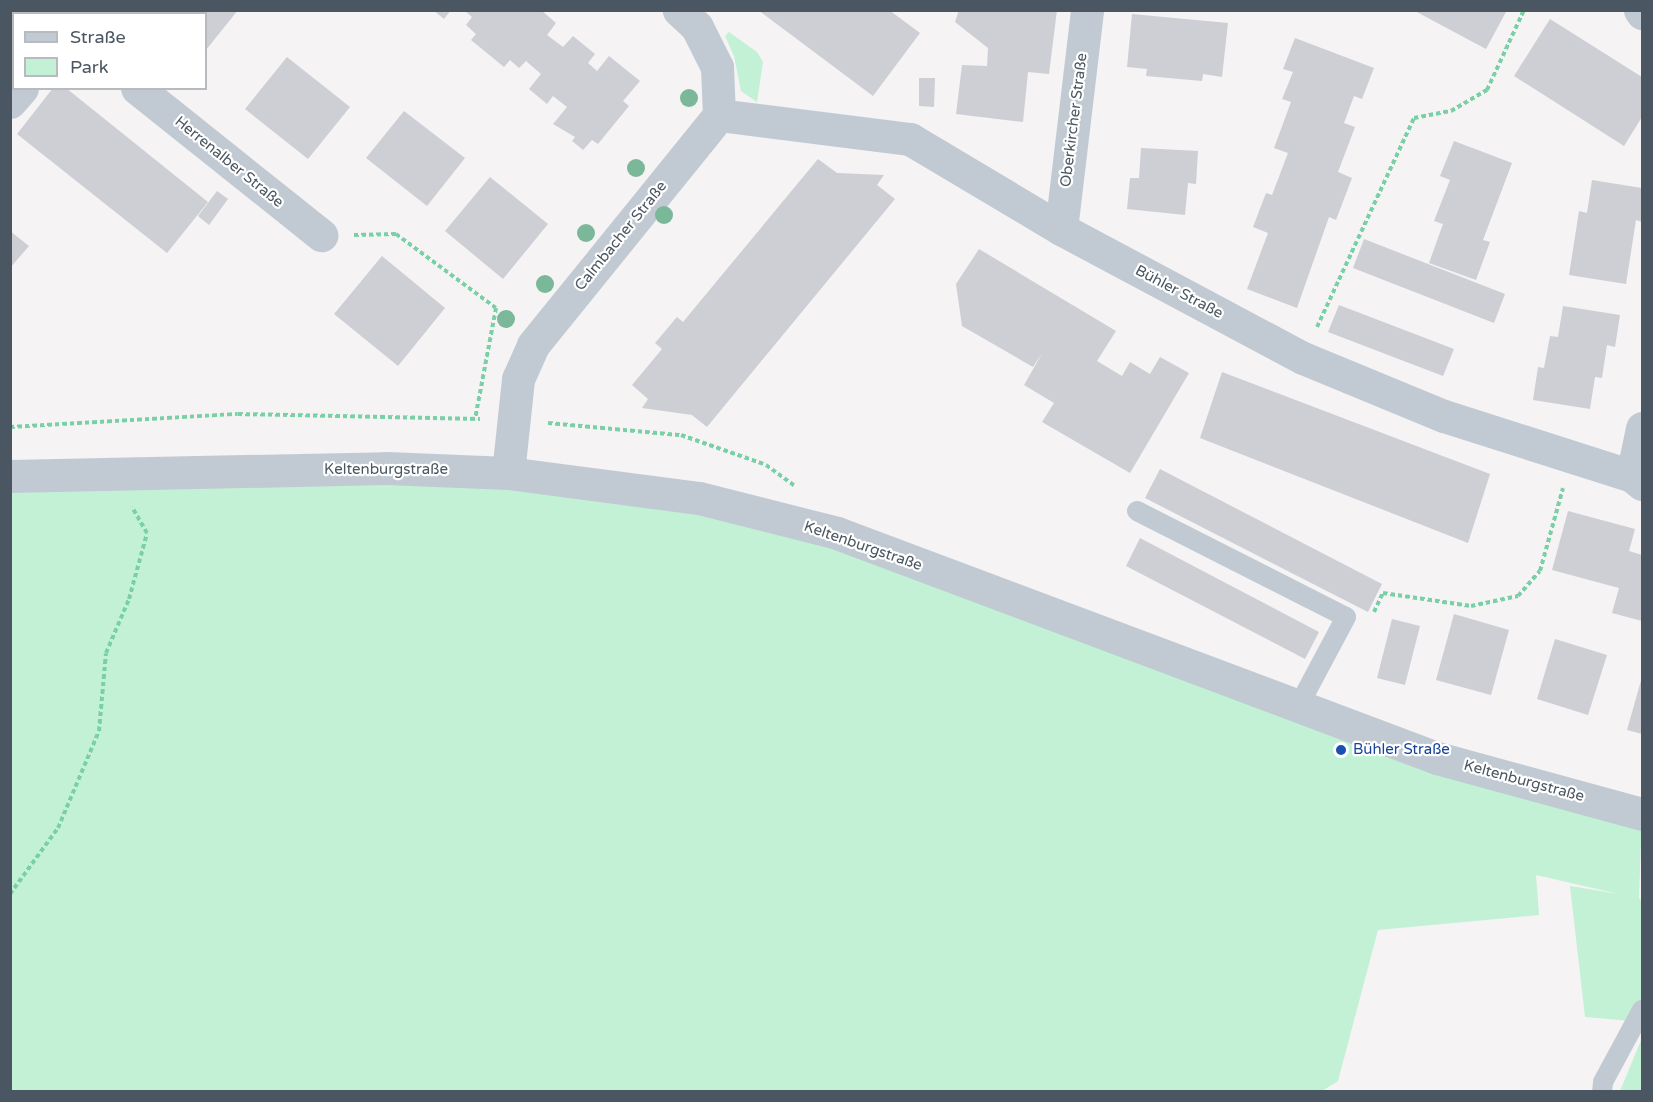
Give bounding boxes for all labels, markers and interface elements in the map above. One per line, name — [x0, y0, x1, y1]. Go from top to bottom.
legend — [12, 12, 207, 90]
text: Straße — [70, 26, 126, 48]
street label: Oberkircher Straße — [1057, 52, 1091, 188]
text: Park — [70, 56, 108, 78]
street label: Herrenalber Straße — [171, 113, 287, 211]
street label: Calmbacher Straße — [571, 178, 671, 294]
street label: Bühler Straße — [1132, 261, 1226, 323]
street label: Keltenburgstraße — [324, 461, 448, 479]
street label: Keltenburgstraße — [802, 517, 924, 575]
place label: Bühler Straße — [1353, 741, 1450, 759]
marker: Bühler Straße — [1334, 743, 1348, 757]
street label: Keltenburgstraße — [1462, 756, 1586, 806]

